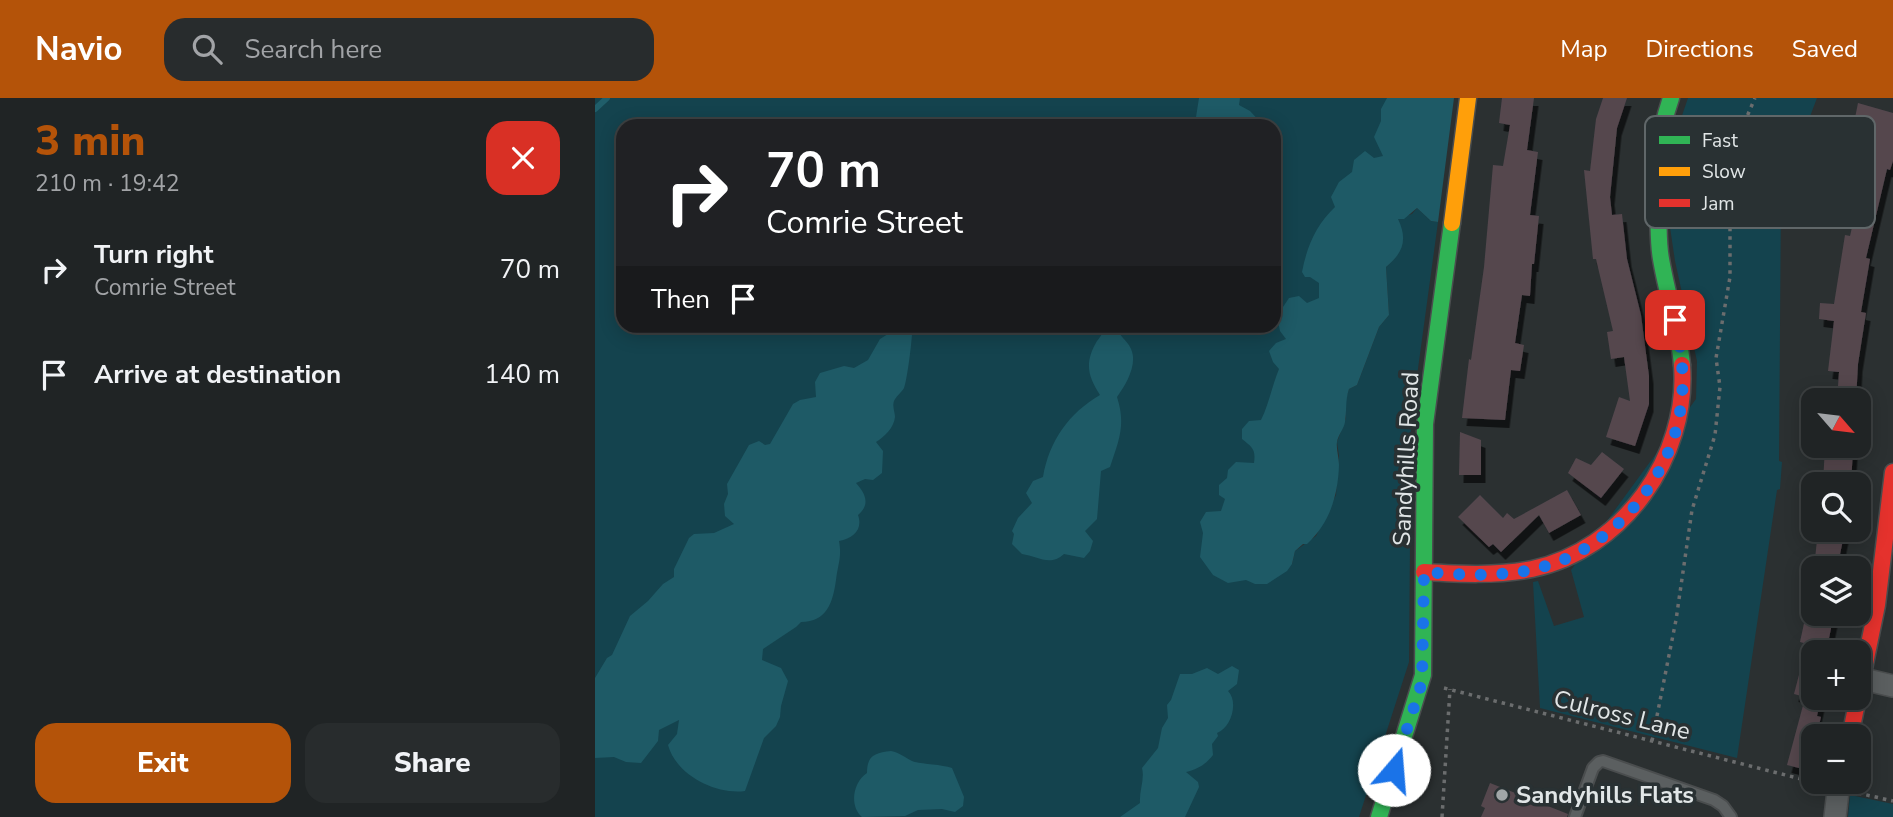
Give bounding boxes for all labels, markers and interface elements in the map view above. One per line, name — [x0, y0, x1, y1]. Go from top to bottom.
search box — [164, 18, 654, 81]
text: Navio — [35, 27, 122, 72]
icon: search — [188, 30, 226, 68]
text: Search here — [244, 32, 382, 67]
text: Map — [1560, 33, 1607, 65]
text: Directions — [1645, 33, 1754, 65]
text: Saved — [1792, 33, 1858, 65]
text: 3 min — [35, 113, 145, 170]
legend — [1645, 116, 1875, 228]
button: close — [486, 121, 560, 195]
text: Fast — [1702, 128, 1738, 154]
text: 70 m — [766, 137, 881, 204]
icon: right — [651, 147, 742, 238]
text: Slow — [1702, 159, 1746, 185]
text: 210 m · 19:42 — [35, 168, 180, 199]
text: Jam — [1701, 191, 1735, 217]
text: Comrie Street — [766, 201, 963, 244]
text: Turn right — [94, 237, 213, 272]
icon: right — [35, 251, 73, 289]
text: 70 m — [500, 252, 560, 287]
text: Comrie Street — [94, 272, 236, 303]
icon: arrive — [724, 280, 762, 318]
text: Then — [651, 282, 710, 317]
pin — [1645, 290, 1705, 350]
icon: arrive — [1656, 301, 1694, 339]
icon: arrive — [35, 356, 73, 394]
text: Arrive at destination — [94, 357, 341, 392]
text: 140 m — [484, 357, 560, 392]
street label: Sandyhills Road — [1385, 371, 1427, 547]
north arrow — [1801, 388, 1871, 458]
map controls — [1801, 388, 1871, 794]
button: search — [1801, 472, 1871, 542]
button: layers — [1801, 556, 1871, 626]
button: + — [1801, 640, 1871, 710]
street label: Culross Lane — [1550, 683, 1694, 747]
button: Exit — [35, 723, 291, 803]
button: Share — [305, 723, 560, 803]
button: − — [1801, 724, 1871, 794]
position arrow — [1357, 733, 1431, 807]
place label: Sandyhills Flats — [1516, 779, 1694, 811]
marker: Sandyhills Flats — [1494, 787, 1510, 803]

